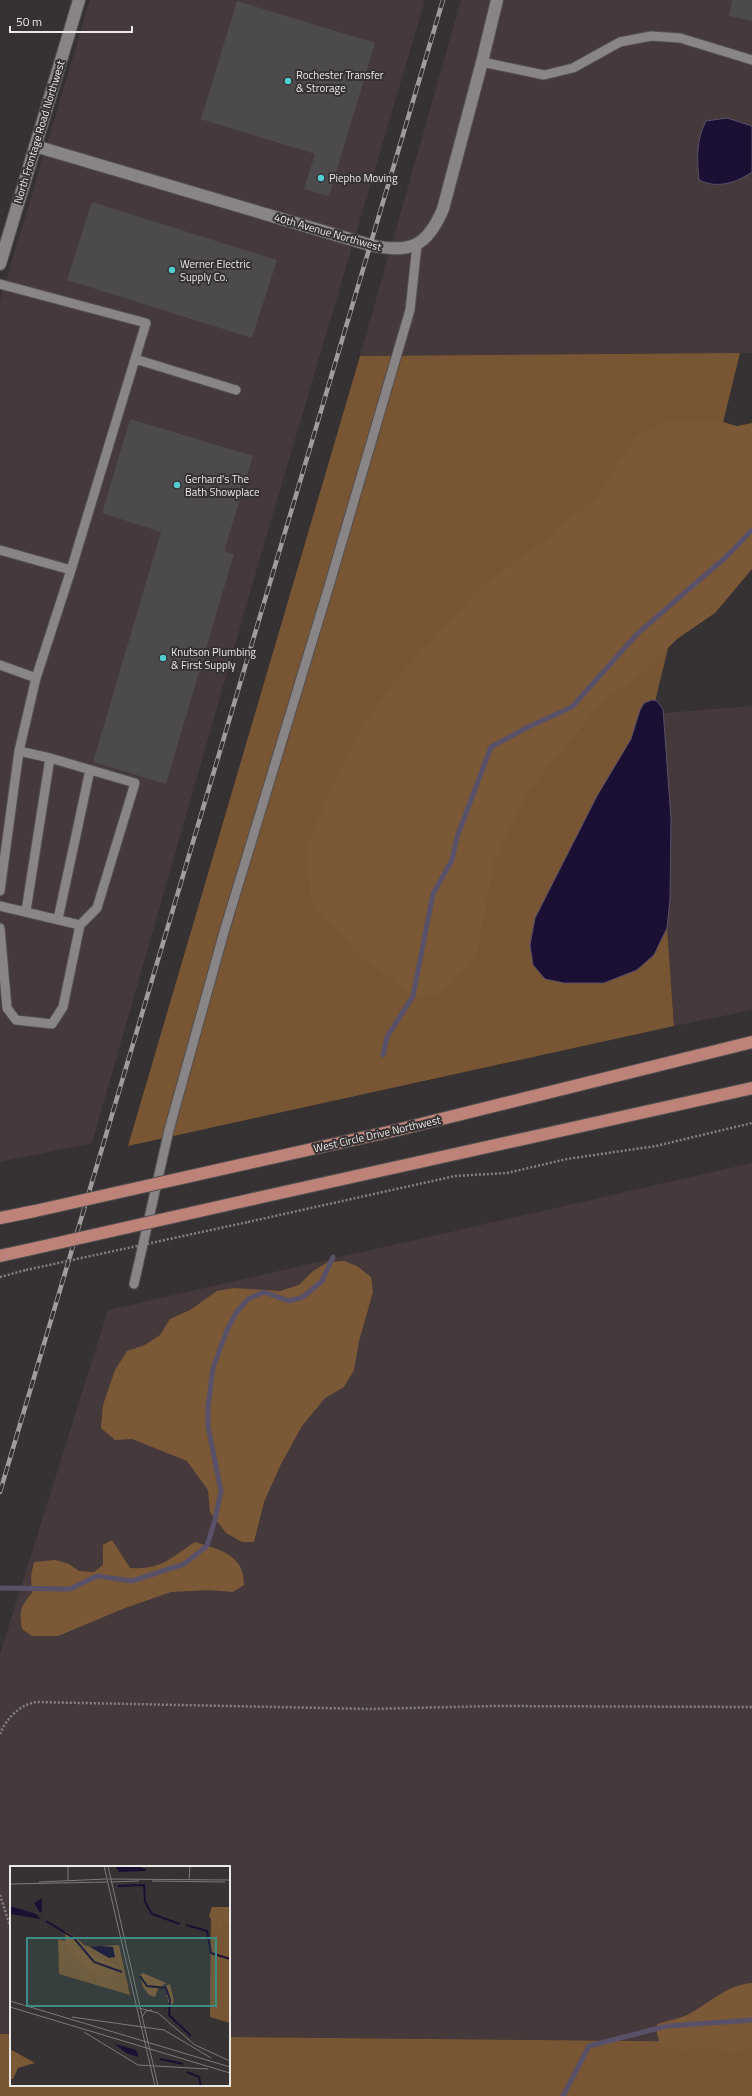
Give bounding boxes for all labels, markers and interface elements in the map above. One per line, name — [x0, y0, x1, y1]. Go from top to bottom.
scale bar — [10, 8, 132, 34]
text: 50 m — [16, 12, 42, 31]
street label: North Frontage Road Northwest — [10, 58, 68, 206]
place label: Rochester Transfer & Strorage — [296, 67, 384, 96]
marker: Rochester Transfer & Strorage — [283, 76, 293, 86]
place label: Piepho Moving — [329, 170, 398, 186]
marker: Piepho Moving — [316, 173, 326, 183]
street label: 40th Avenue Northwest — [272, 209, 384, 255]
place label: Werner Electric Supply Co. — [180, 256, 251, 285]
marker: Werner Electric Supply Co. — [167, 265, 177, 275]
place label: Gerhard's The Bath Showplace — [185, 471, 260, 500]
marker: Gerhard's The Bath Showplace — [172, 480, 182, 490]
place label: Knutson Plumbing & First Supply — [171, 644, 256, 673]
marker: Knutson Plumbing & First Supply — [158, 653, 168, 663]
street label: West Circle Drive Northwest — [312, 1112, 442, 1156]
inset map — [10, 1866, 230, 2086]

